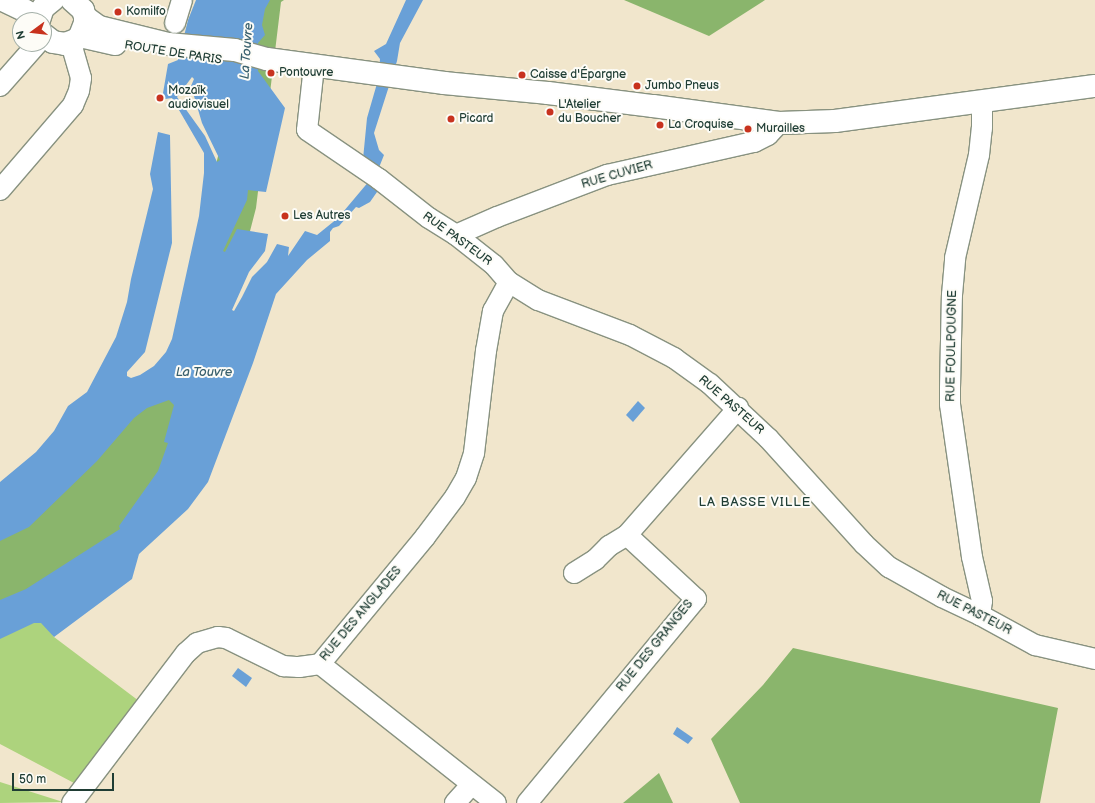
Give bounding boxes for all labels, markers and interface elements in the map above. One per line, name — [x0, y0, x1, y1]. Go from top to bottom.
place label: Komilfo — [126, 5, 166, 19]
marker: Komilfo — [113, 7, 123, 17]
north arrow — [12, 12, 52, 52]
water label: La Touvre — [237, 22, 257, 80]
text: N — [14, 29, 28, 41]
street label: ROUTE DE PARIS — [123, 38, 223, 68]
place label: Pontouvre — [279, 66, 333, 80]
marker: Pontouvre — [266, 68, 276, 78]
place label: Caisse d'Épargne — [530, 68, 626, 82]
marker: Caisse d'Épargne — [517, 70, 527, 80]
place label: Jumbo Pneus — [645, 79, 719, 93]
marker: Jumbo Pneus — [632, 81, 642, 91]
place label: Mozaïk audiovisuel — [168, 84, 229, 112]
marker: Mozaïk audiovisuel — [155, 93, 165, 103]
place label: L'Atelier du Boucher — [558, 98, 621, 126]
marker: L'Atelier du Boucher — [545, 107, 555, 117]
place label: Picard — [459, 112, 493, 126]
marker: Picard — [446, 114, 456, 124]
place label: La Croquise — [668, 118, 734, 132]
marker: La Croquise — [655, 120, 665, 130]
place label: Murailles — [756, 122, 805, 136]
marker: Murailles — [743, 124, 753, 134]
street label: RUE CUVIER — [580, 158, 654, 192]
place label: Les Autres — [293, 209, 351, 223]
street label: RUE PASTEUR — [420, 209, 494, 269]
marker: Les Autres — [280, 211, 290, 221]
street label: RUE FOULPOUGNE — [944, 290, 960, 402]
water label: La Touvre — [176, 364, 232, 380]
street label: RUE PASTEUR — [695, 373, 767, 437]
district label: LA BASSE VILLE — [698, 494, 812, 510]
street label: RUE DES ANGLADES — [317, 564, 405, 664]
street label: RUE PASTEUR — [934, 588, 1014, 638]
street label: RUE DES GRANGES — [614, 597, 696, 695]
scale bar — [14, 765, 116, 791]
text: 50 m — [19, 772, 46, 787]

